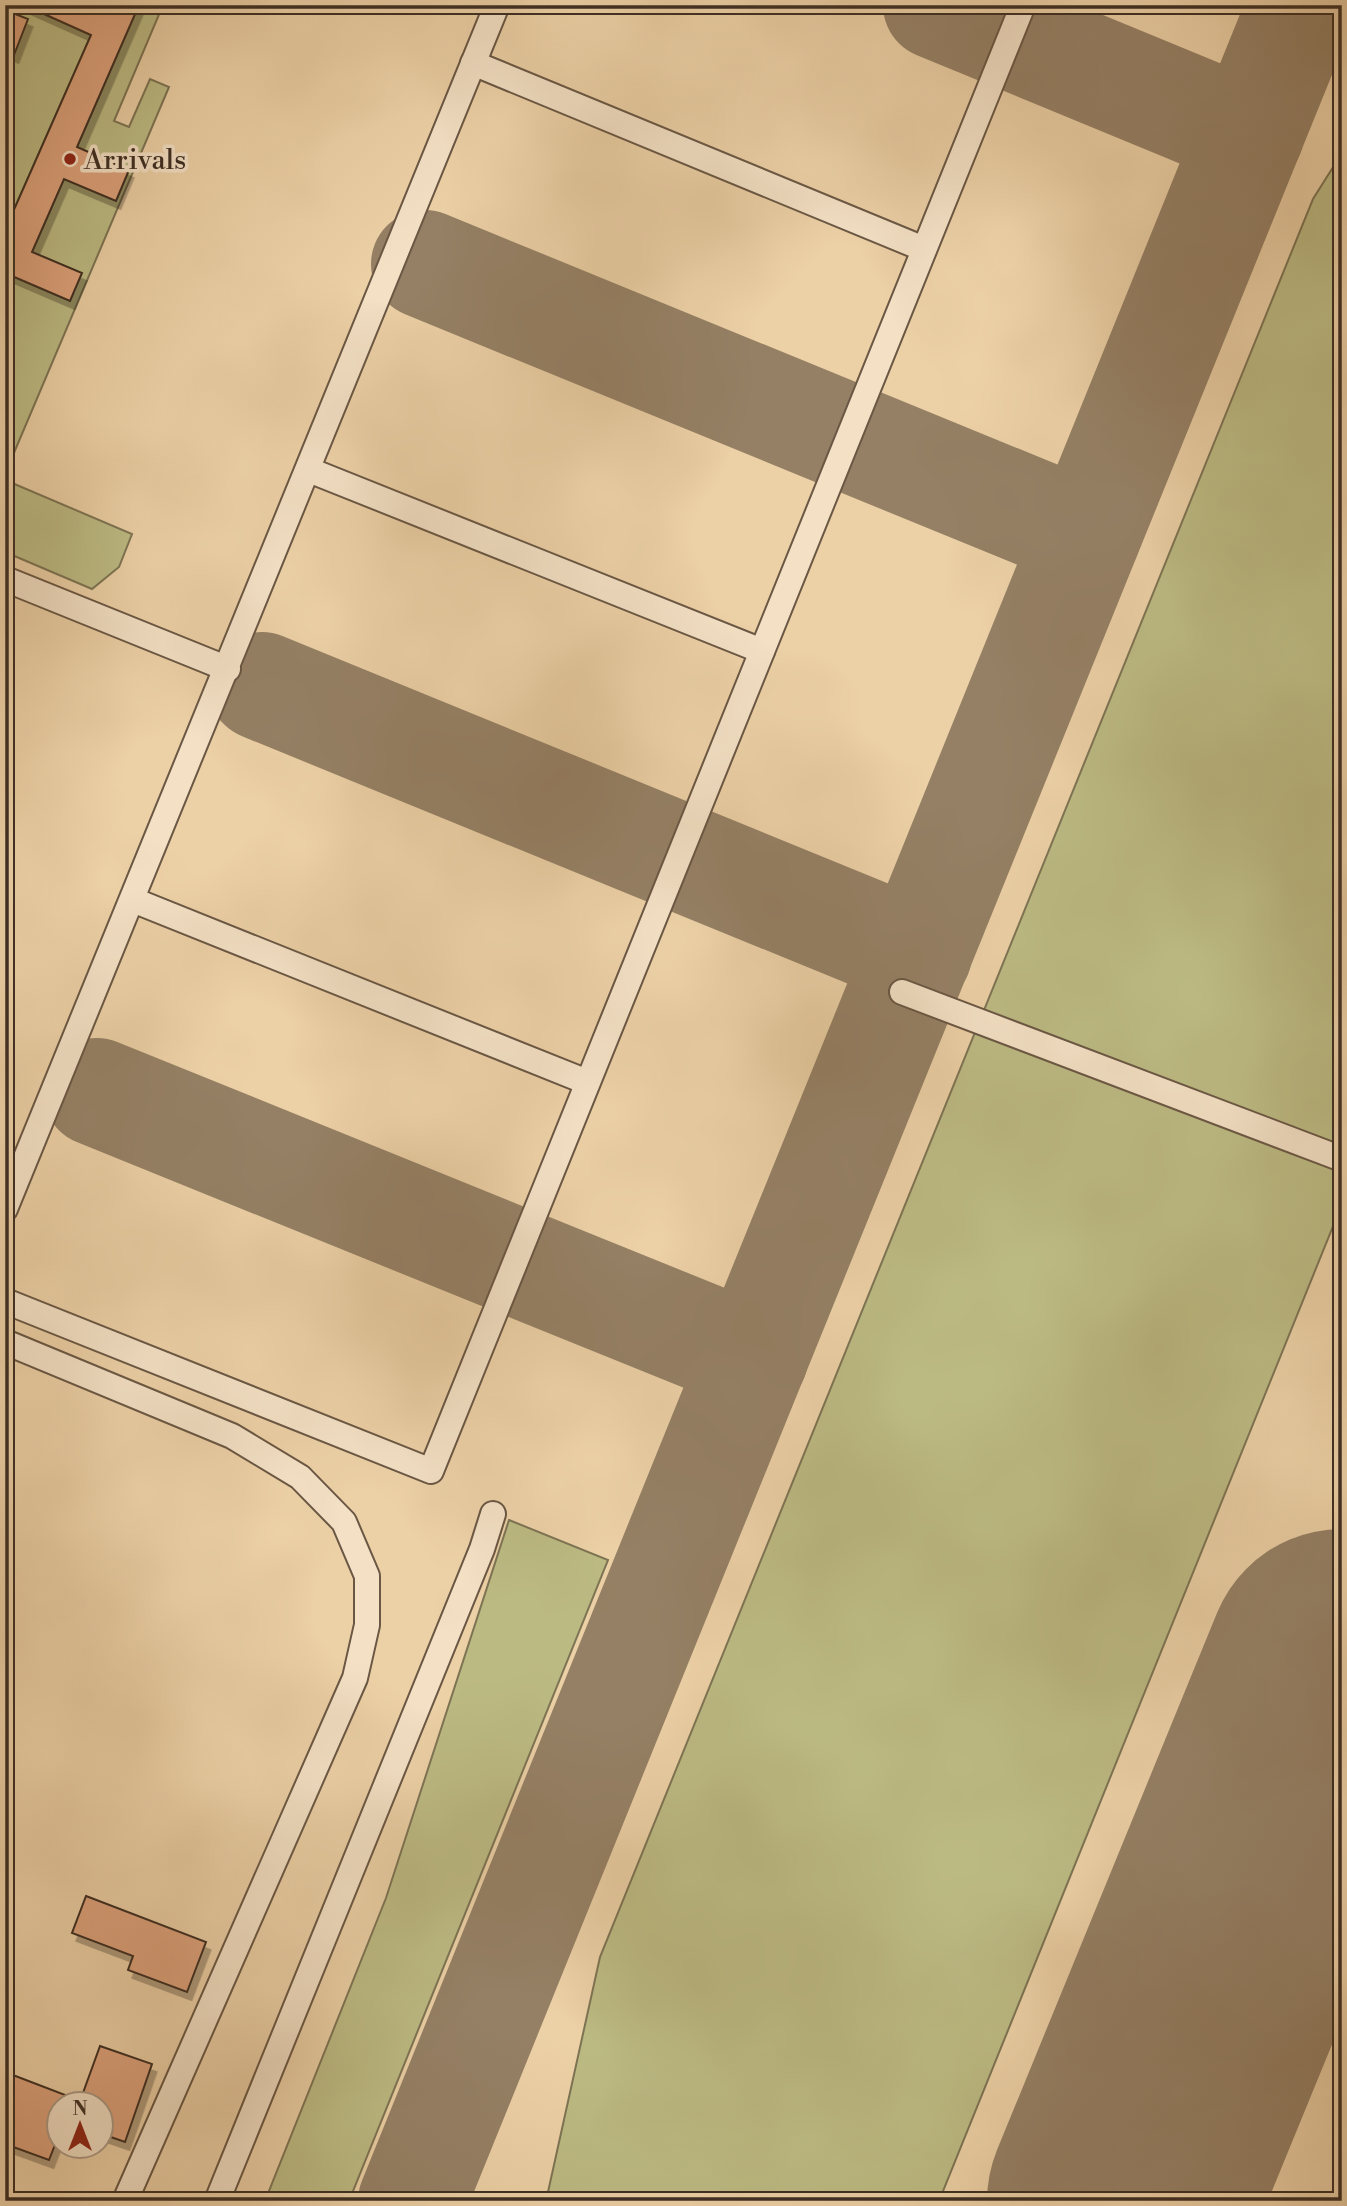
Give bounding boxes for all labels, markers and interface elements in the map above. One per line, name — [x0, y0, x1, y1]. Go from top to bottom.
place label: Arrivals — [83, 143, 186, 178]
marker: Arrivals — [62, 151, 78, 167]
north arrow — [46, 2090, 116, 2160]
text: N — [72, 2097, 88, 2121]

